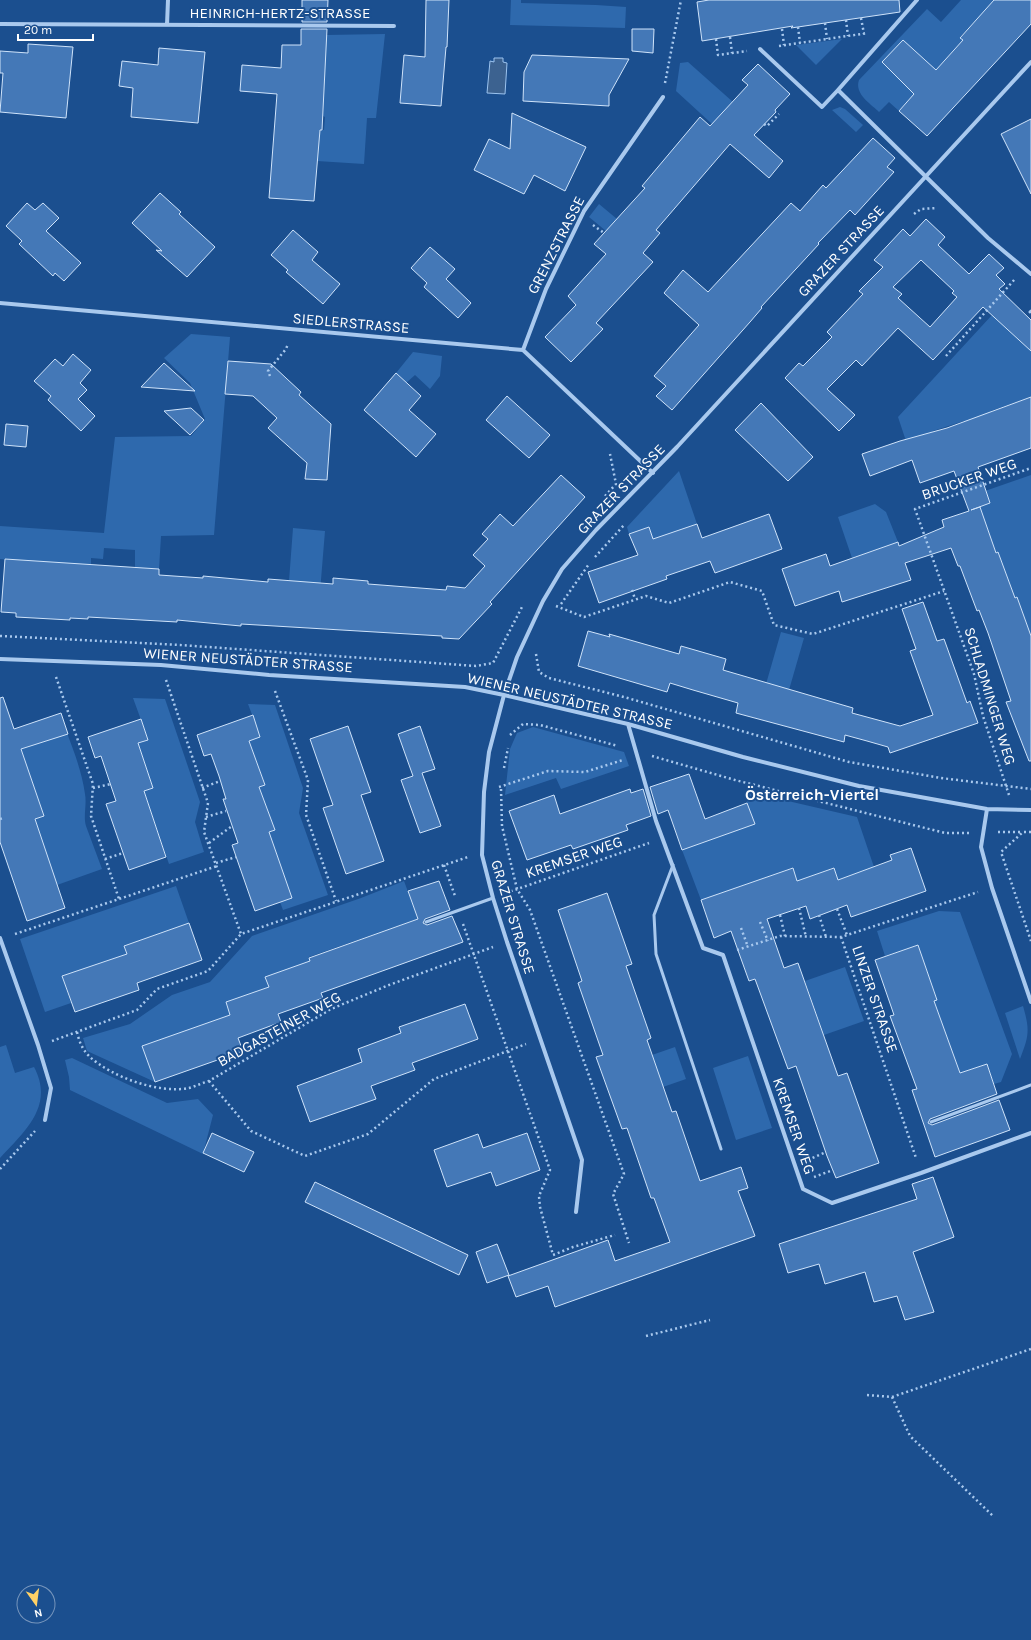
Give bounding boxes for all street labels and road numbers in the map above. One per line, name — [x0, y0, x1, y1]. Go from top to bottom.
street label: HEINRICH-HERTZ-STRASSE — [190, 4, 370, 22]
street label: GRENZSTRASSE — [524, 193, 588, 297]
street label: GRAZER STRASSE — [794, 202, 888, 300]
street label: SIEDLERSTRASSE — [292, 309, 410, 337]
street label: GRAZER STRASSE — [573, 440, 669, 538]
street label: BRUCKER WEG — [919, 454, 1019, 504]
street label: SCHLADMINGER WEG — [960, 625, 1020, 767]
street label: WIENER NEUSTÄDTER STRASSE — [143, 644, 353, 676]
street label: WIENER NEUSTÄDTER STRASSE — [466, 669, 674, 733]
street label: KREMSER WEG — [523, 832, 625, 882]
street label: GRAZER STRASSE — [487, 858, 539, 976]
street label: LINZER STRASSE — [848, 943, 902, 1055]
street label: BADGASTEINER WEG — [214, 988, 344, 1070]
street label: KREMSER WEG — [769, 1075, 819, 1177]

